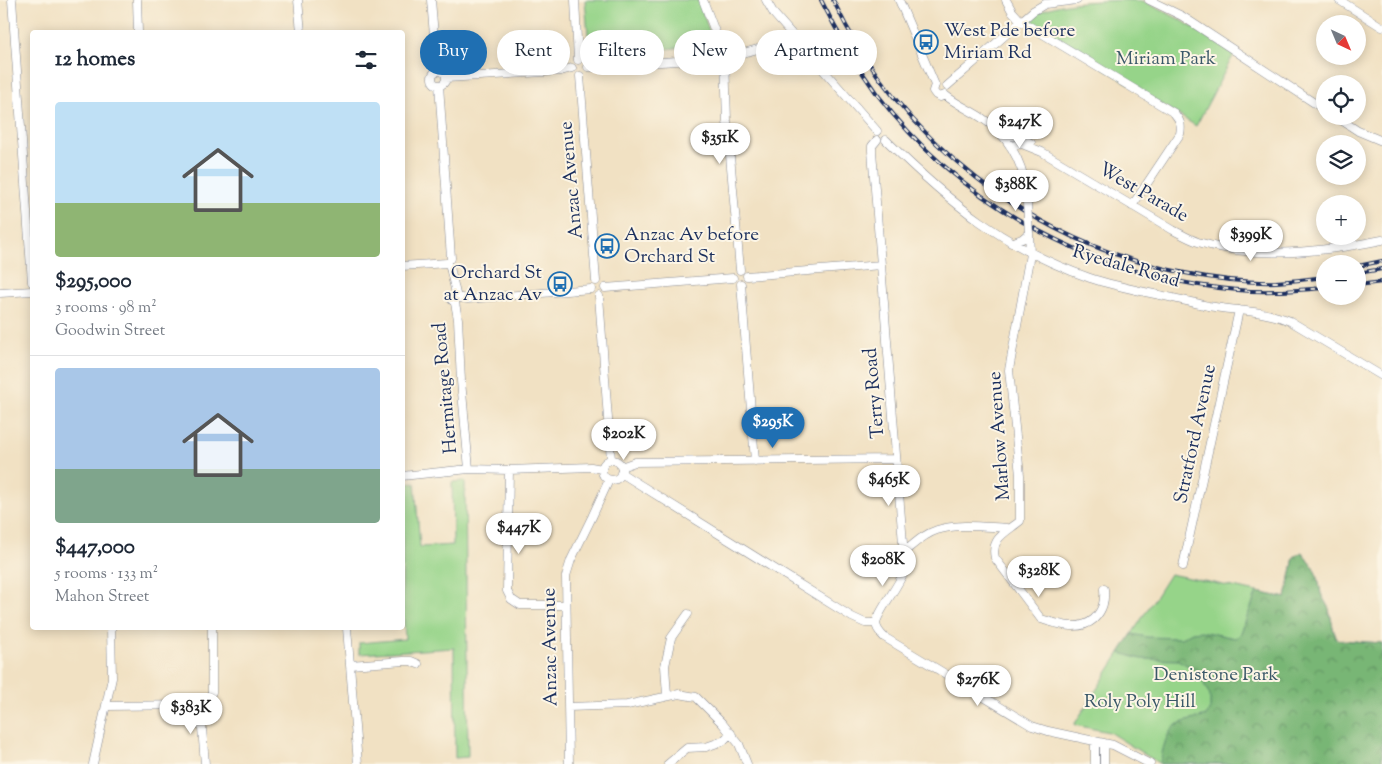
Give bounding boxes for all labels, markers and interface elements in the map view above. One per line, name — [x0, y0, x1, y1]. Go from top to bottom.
north arrow — [1316, 15, 1366, 65]
map controls — [1316, 15, 1366, 305]
place label: West Pde before Miriam Rd — [944, 18, 1075, 67]
bus stop icon: West Pde before Miriam Rd — [913, 29, 939, 55]
chip: Buy — [420, 30, 487, 75]
chip: Rent — [497, 30, 570, 75]
chip: Filters — [580, 30, 664, 75]
chip: New — [674, 30, 746, 75]
chip: Apartment — [756, 30, 877, 75]
text: 12 homes — [55, 45, 135, 75]
icon: filters — [352, 46, 380, 74]
park label: Miriam Park — [1116, 46, 1217, 73]
button: locate — [1316, 75, 1366, 125]
pin: $247K — [985, 106, 1055, 149]
text: $247K — [998, 111, 1042, 134]
street label: Anzac Avenue — [553, 120, 591, 240]
pin: $351K — [685, 122, 755, 165]
text: $351K — [701, 127, 739, 150]
icon: home — [173, 135, 263, 225]
button: layers — [1316, 135, 1366, 185]
street label: West Parade — [1093, 156, 1193, 230]
pin: $388K — [981, 170, 1051, 212]
text: $388K — [995, 174, 1037, 197]
button: + — [1316, 195, 1366, 245]
pin: $399K — [1216, 220, 1286, 262]
place label: Anzac Av before Orchard St — [624, 222, 759, 271]
text: $399K — [1230, 224, 1272, 247]
bus stop icon: Anzac Av before Orchard St — [594, 233, 620, 259]
street label: Ryedale Road — [1069, 239, 1183, 295]
button: − — [1316, 255, 1366, 305]
place label: Orchard St at Anzac Av — [444, 260, 542, 309]
text: $295,000 — [55, 267, 132, 297]
bus stop icon: Orchard St at Anzac Av — [547, 271, 573, 297]
text: 3 rooms · 98 m² — [55, 297, 157, 320]
text: Goodwin Street — [55, 320, 165, 343]
street label: Hermitage Road — [427, 321, 465, 455]
street label: Terry Road — [858, 346, 892, 440]
street label: Stratford Avenue — [1168, 362, 1224, 506]
street label: Marlow Avenue — [982, 370, 1018, 502]
icon: home — [173, 400, 263, 490]
pin: $295K — [738, 406, 808, 449]
text: $295K — [752, 411, 794, 434]
pin: $202K — [589, 418, 659, 461]
text: $202K — [602, 423, 646, 446]
pin: $465K — [854, 464, 924, 507]
text: $465K — [868, 469, 910, 492]
pin: $447K — [484, 512, 554, 555]
text: $447K — [497, 517, 541, 540]
text: $447,000 — [55, 533, 135, 563]
pin: $208K — [848, 544, 918, 587]
text: $208K — [861, 549, 905, 572]
pin: $328K — [1004, 556, 1074, 598]
text: $328K — [1018, 560, 1060, 583]
text: 5 rooms · 133 m² — [55, 563, 158, 586]
text: Mahon Street — [55, 586, 149, 609]
street label: Anzac Avenue — [536, 587, 566, 706]
park label: Denistone Park — [1153, 662, 1279, 689]
pin: $276K — [943, 664, 1013, 707]
text: $276K — [956, 669, 1000, 692]
park label: Roly Poly Hill — [1084, 689, 1196, 716]
pin: $383K — [156, 692, 226, 735]
text: $383K — [170, 697, 212, 720]

